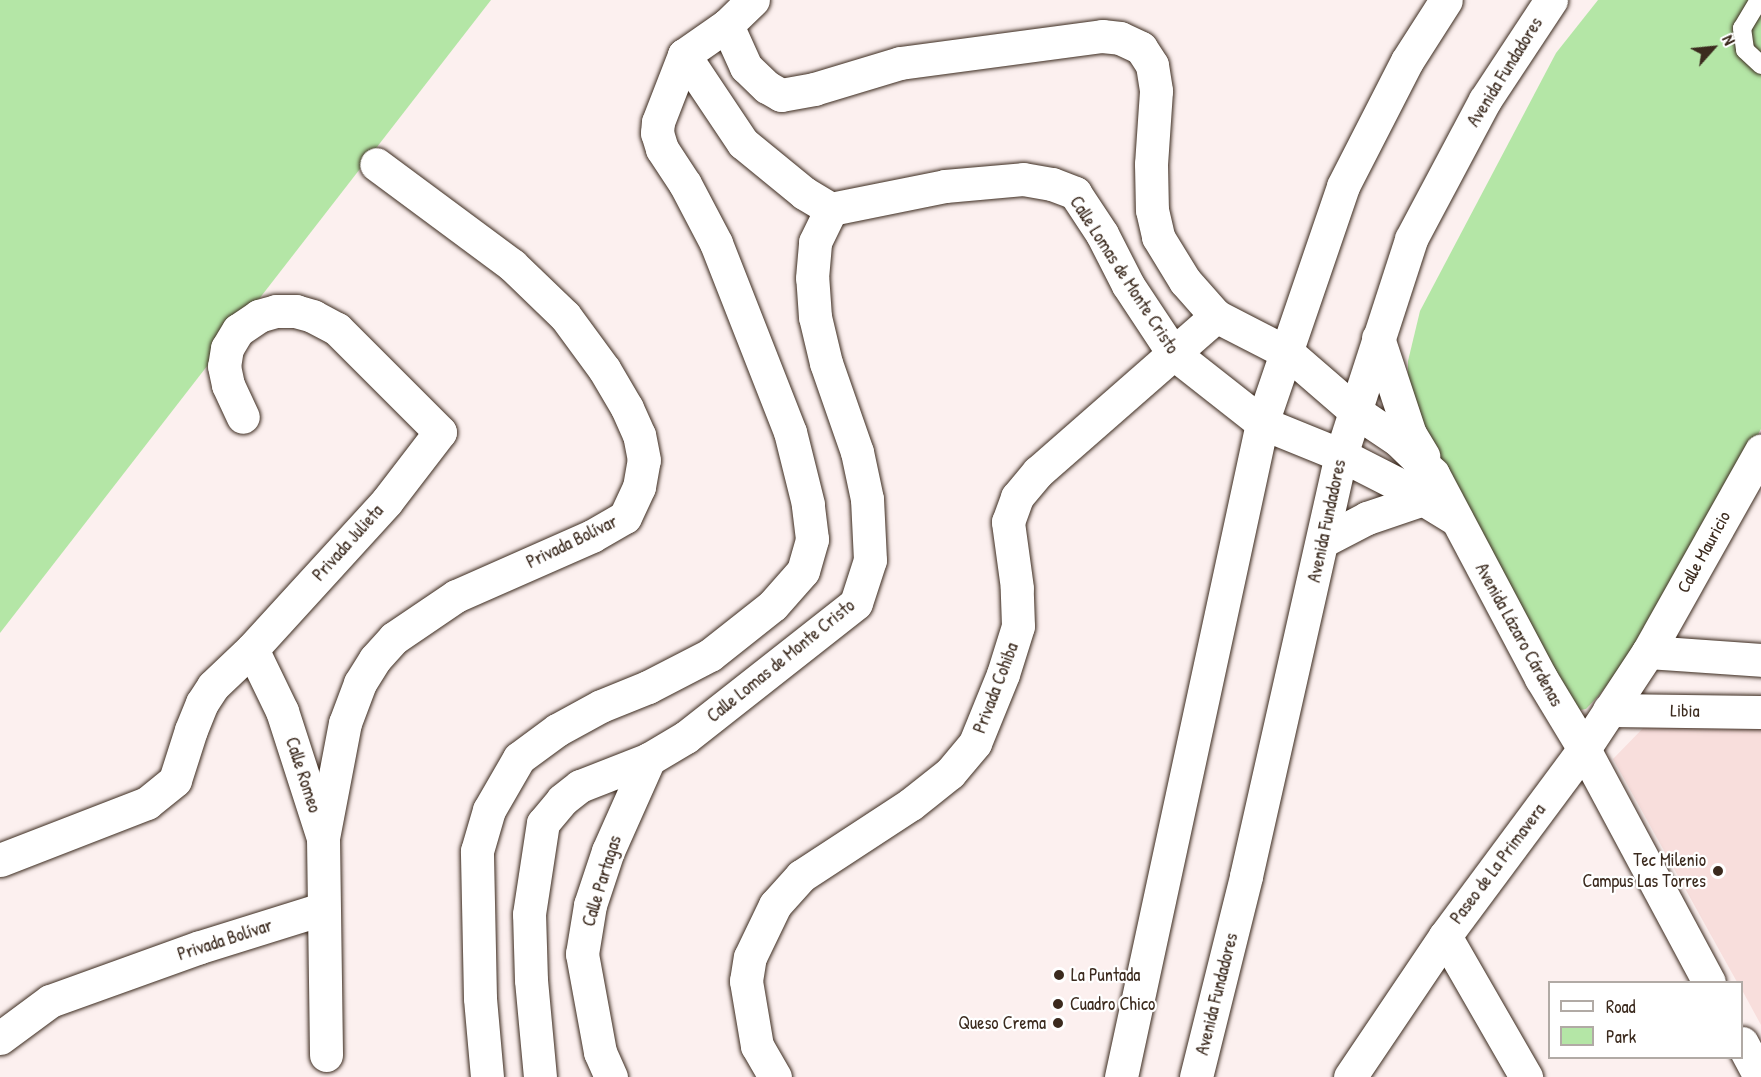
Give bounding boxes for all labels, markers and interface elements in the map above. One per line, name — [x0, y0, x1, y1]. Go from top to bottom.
street label: Avenida Fundadores — [1463, 13, 1547, 131]
north arrow — [1683, 18, 1743, 78]
text: N — [1717, 31, 1741, 49]
street label: Calle Lomas de Monte Cristo — [1065, 192, 1183, 358]
street label: Avenida Fundadores — [1303, 458, 1351, 584]
street label: Privada Julieta — [308, 500, 388, 586]
street label: Calle Mauricio — [1673, 507, 1735, 597]
street label: Privada Bolívar — [523, 511, 621, 573]
street label: Avenida Lázaro Cárdenas — [1471, 560, 1567, 710]
street label: Calle Lomas de Monte Cristo — [703, 595, 859, 727]
street label: Privada Cohiba — [969, 640, 1023, 736]
street label: Libia — [1670, 700, 1700, 722]
street label: Calle Romeo — [281, 735, 325, 815]
street label: Paseo de La Primavera — [1446, 800, 1550, 928]
street label: Calle Partagas — [578, 833, 626, 929]
place label: Tec Milenio Campus Las Torres — [1582, 850, 1706, 892]
marker: Tec Milenio Campus Las Torres — [1711, 864, 1725, 878]
street label: Privada Bolívar — [175, 915, 275, 965]
street label: Avenida Fundadores — [1191, 931, 1243, 1057]
place label: La Puntada — [1071, 964, 1140, 986]
marker: La Puntada — [1052, 968, 1066, 982]
legend — [1548, 981, 1743, 1059]
place label: Cuadro Chico — [1070, 993, 1155, 1015]
text: Road — [1606, 994, 1636, 1019]
marker: Cuadro Chico — [1051, 997, 1065, 1011]
place label: Queso Crema — [958, 1012, 1046, 1034]
marker: Queso Crema — [1051, 1016, 1065, 1030]
text: Park — [1606, 1024, 1636, 1049]

